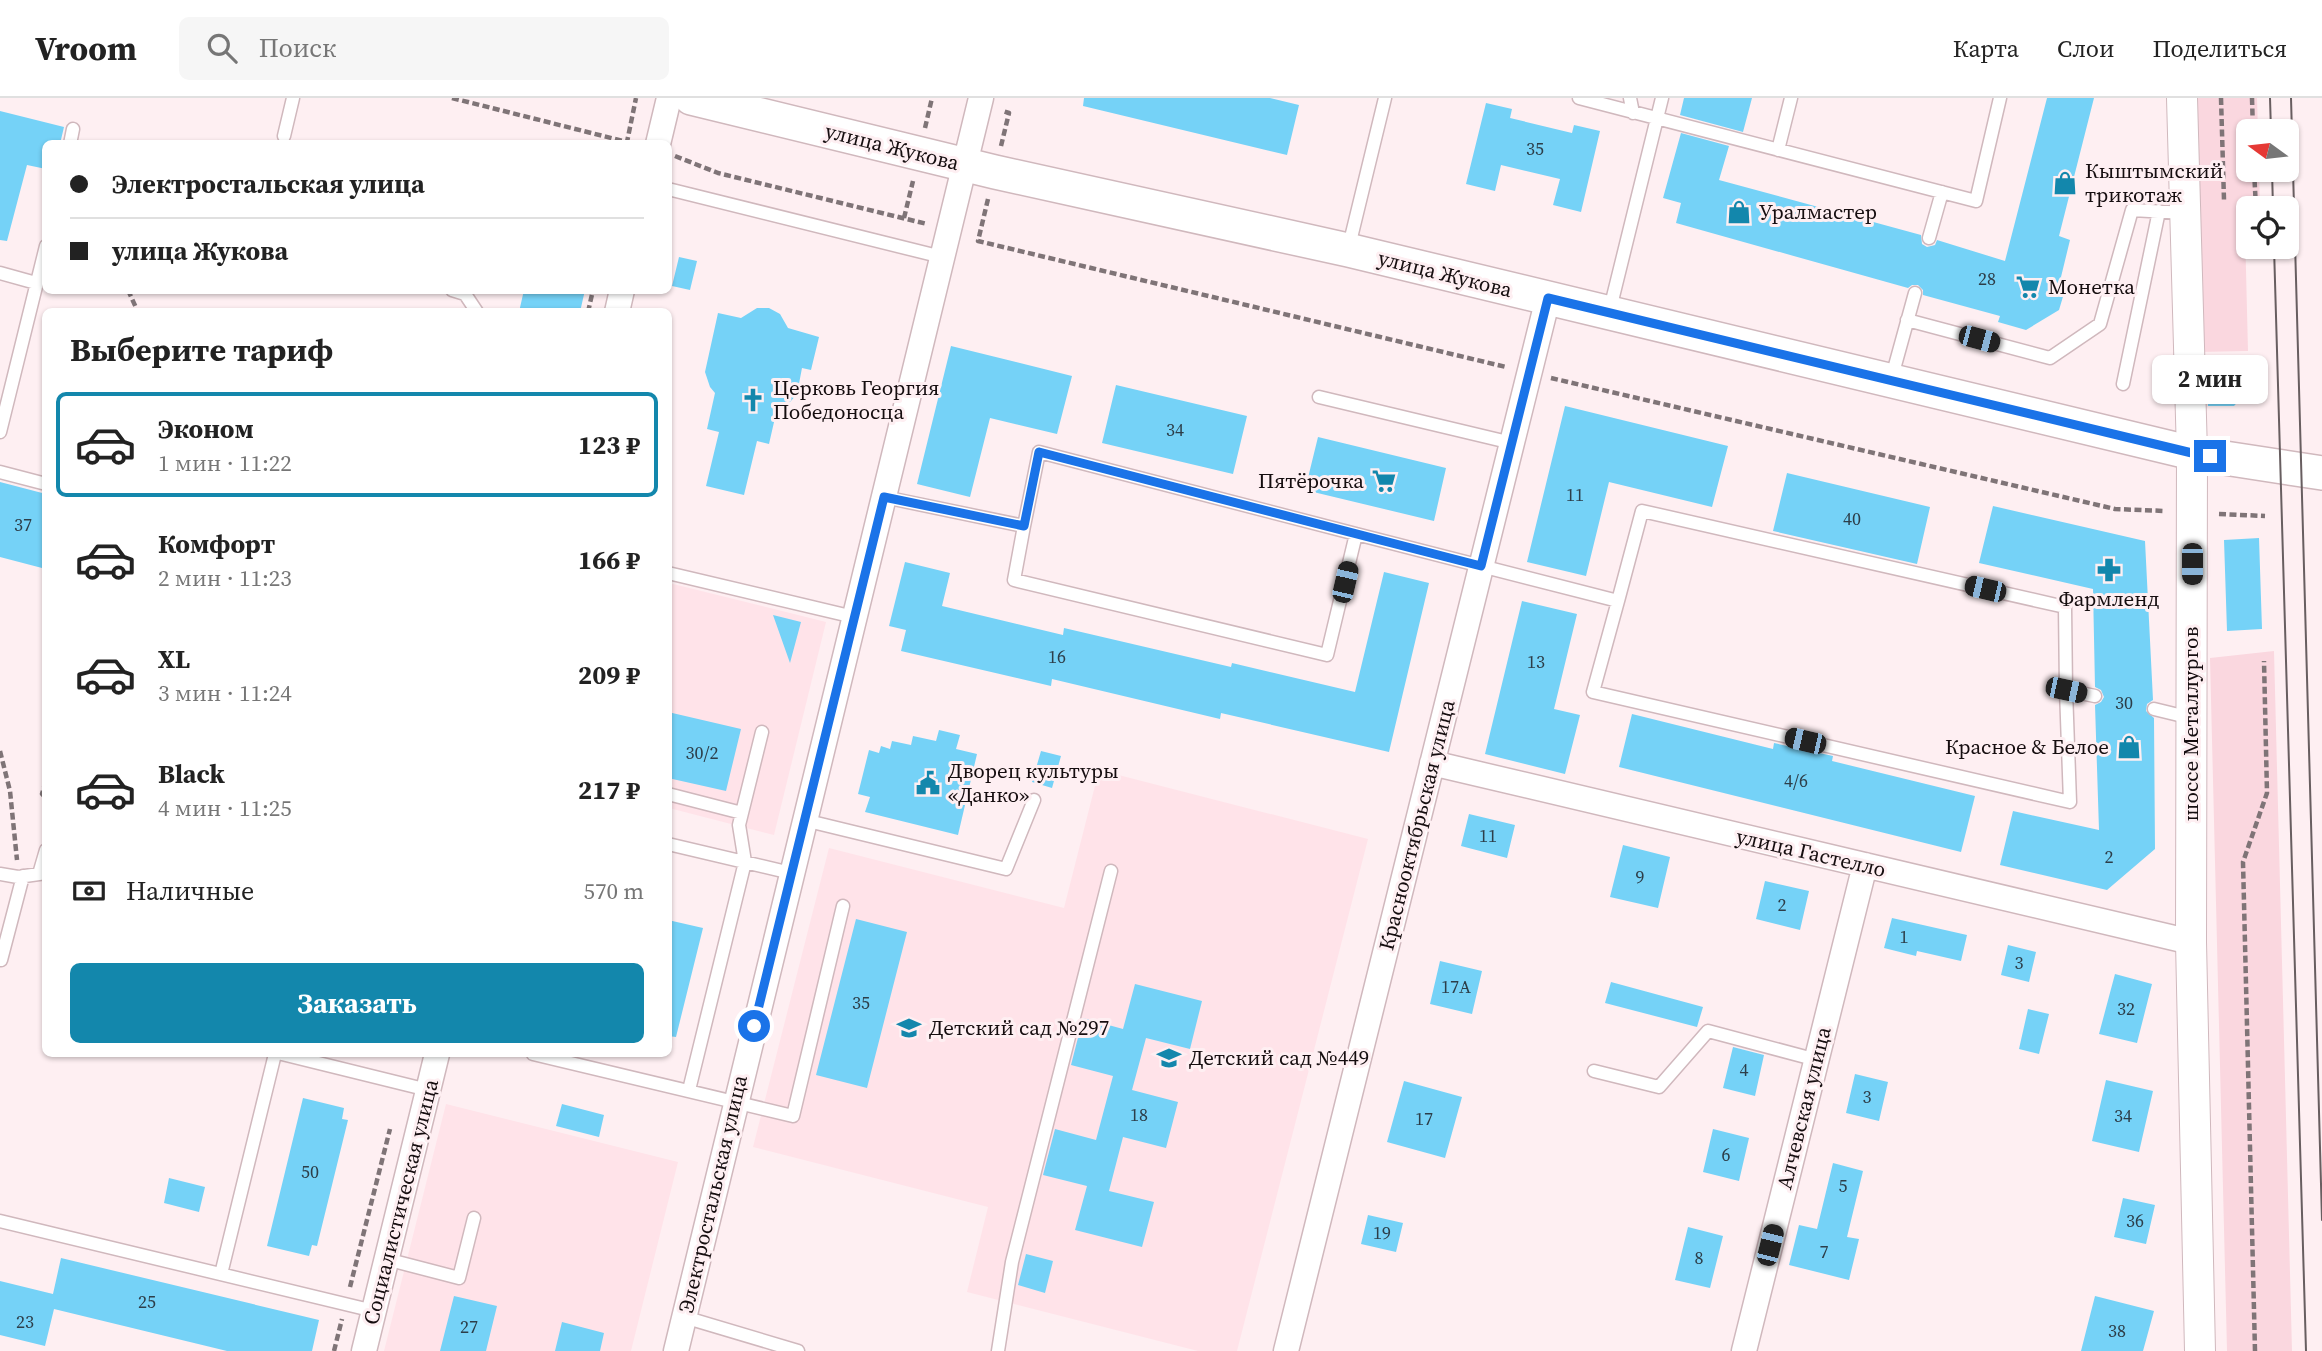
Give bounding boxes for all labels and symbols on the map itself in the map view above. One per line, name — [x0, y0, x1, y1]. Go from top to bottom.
street label: улица Жукова — [822, 116, 963, 177]
north arrow — [2236, 119, 2300, 182]
house number: 35 — [1526, 136, 1544, 161]
place label: Кыштымский трикотаж — [2085, 156, 2223, 209]
shop icon: Кыштымский трикотаж — [2051, 169, 2079, 197]
place label: Уралмастер — [1759, 197, 1877, 226]
shop icon: Уралмастер — [1725, 198, 1753, 226]
street label: улица Жукова — [1375, 243, 1516, 304]
house number: 28 — [1978, 266, 1996, 291]
place label: Монетка — [2048, 272, 2135, 301]
supermarket icon: Монетка — [2014, 273, 2042, 301]
car — [1956, 323, 2003, 355]
callout: 2 мин — [2152, 354, 2268, 404]
place label: Церковь Георгия Победоносца — [773, 373, 939, 426]
church icon: Церковь Георгия Победоносца — [739, 386, 767, 414]
house number: 34 — [1166, 417, 1184, 442]
route end — [2194, 440, 2226, 472]
place label: Пятёрочка — [1258, 466, 1364, 495]
supermarket icon: Пятёрочка — [1370, 467, 1398, 495]
house number: 11 — [1566, 482, 1584, 507]
house number: 40 — [1843, 506, 1861, 531]
house number: 37 — [14, 512, 32, 537]
car — [2182, 543, 2203, 585]
pharmacy icon: Фармленд — [2095, 556, 2123, 584]
car — [1331, 559, 1360, 605]
car — [1963, 574, 2008, 604]
place label: Фармленд — [2059, 584, 2159, 613]
street label: шоссе Металлургов — [2176, 626, 2205, 821]
house number: 16 — [1048, 644, 1066, 669]
house number: 13 — [1527, 649, 1545, 674]
car — [2044, 675, 2089, 705]
house number: 30 — [2115, 690, 2133, 715]
street label: Краснооктябрьская улица — [1371, 696, 1462, 953]
car — [1783, 726, 1828, 756]
place label: Красное & Белое — [1945, 732, 2109, 761]
shop icon: Красное & Белое — [2115, 733, 2143, 761]
house number: 30/2 — [686, 740, 718, 765]
place label: Дворец культуры «Данко» — [948, 756, 1119, 809]
house number: 4/6 — [1784, 768, 1808, 793]
public building icon: Дворец культуры «Данко» — [914, 769, 942, 797]
street label: улица Гастелло — [1734, 821, 1889, 884]
house number: 11 — [1479, 823, 1497, 848]
house number: 2 — [2105, 844, 2114, 869]
house number: 9 — [1636, 864, 1645, 889]
house number: 2 — [1778, 892, 1787, 917]
house number: 1 — [1900, 924, 1909, 949]
house number: 3 — [2015, 950, 2024, 975]
house number: 17А — [1441, 974, 1471, 999]
house number: 35 — [852, 990, 870, 1015]
house number: 32 — [2117, 996, 2135, 1021]
route start — [738, 1010, 770, 1042]
place label: Детский сад №297 — [929, 1013, 1109, 1042]
school or university icon: Детский сад №297 — [895, 1014, 923, 1042]
street label: Алчевская улица — [1769, 1023, 1838, 1192]
place label: Детский сад №449 — [1189, 1043, 1369, 1072]
school or university icon: Детский сад №449 — [1155, 1044, 1183, 1072]
house number: 4 — [1740, 1057, 1749, 1082]
street label: Электростальская улица — [671, 1072, 754, 1316]
street label: Социалистическая улица — [356, 1076, 445, 1328]
house number: 3 — [1863, 1084, 1872, 1109]
house number: 18 — [1130, 1102, 1148, 1127]
house number: 34 — [2114, 1103, 2132, 1128]
house number: 17 — [1415, 1106, 1433, 1131]
house number: 6 — [1722, 1142, 1731, 1167]
house number: 50 — [301, 1159, 319, 1184]
house number: 5 — [1839, 1173, 1848, 1198]
house number: 36 — [2126, 1208, 2144, 1233]
house number: 19 — [1373, 1220, 1391, 1245]
car — [1755, 1222, 1786, 1268]
house number: 7 — [1820, 1239, 1829, 1264]
house number: 8 — [1695, 1245, 1704, 1270]
house number: 25 — [138, 1289, 156, 1314]
house number: 23 — [16, 1309, 34, 1334]
house number: 27 — [460, 1314, 478, 1339]
house number: 38 — [2108, 1318, 2126, 1343]

